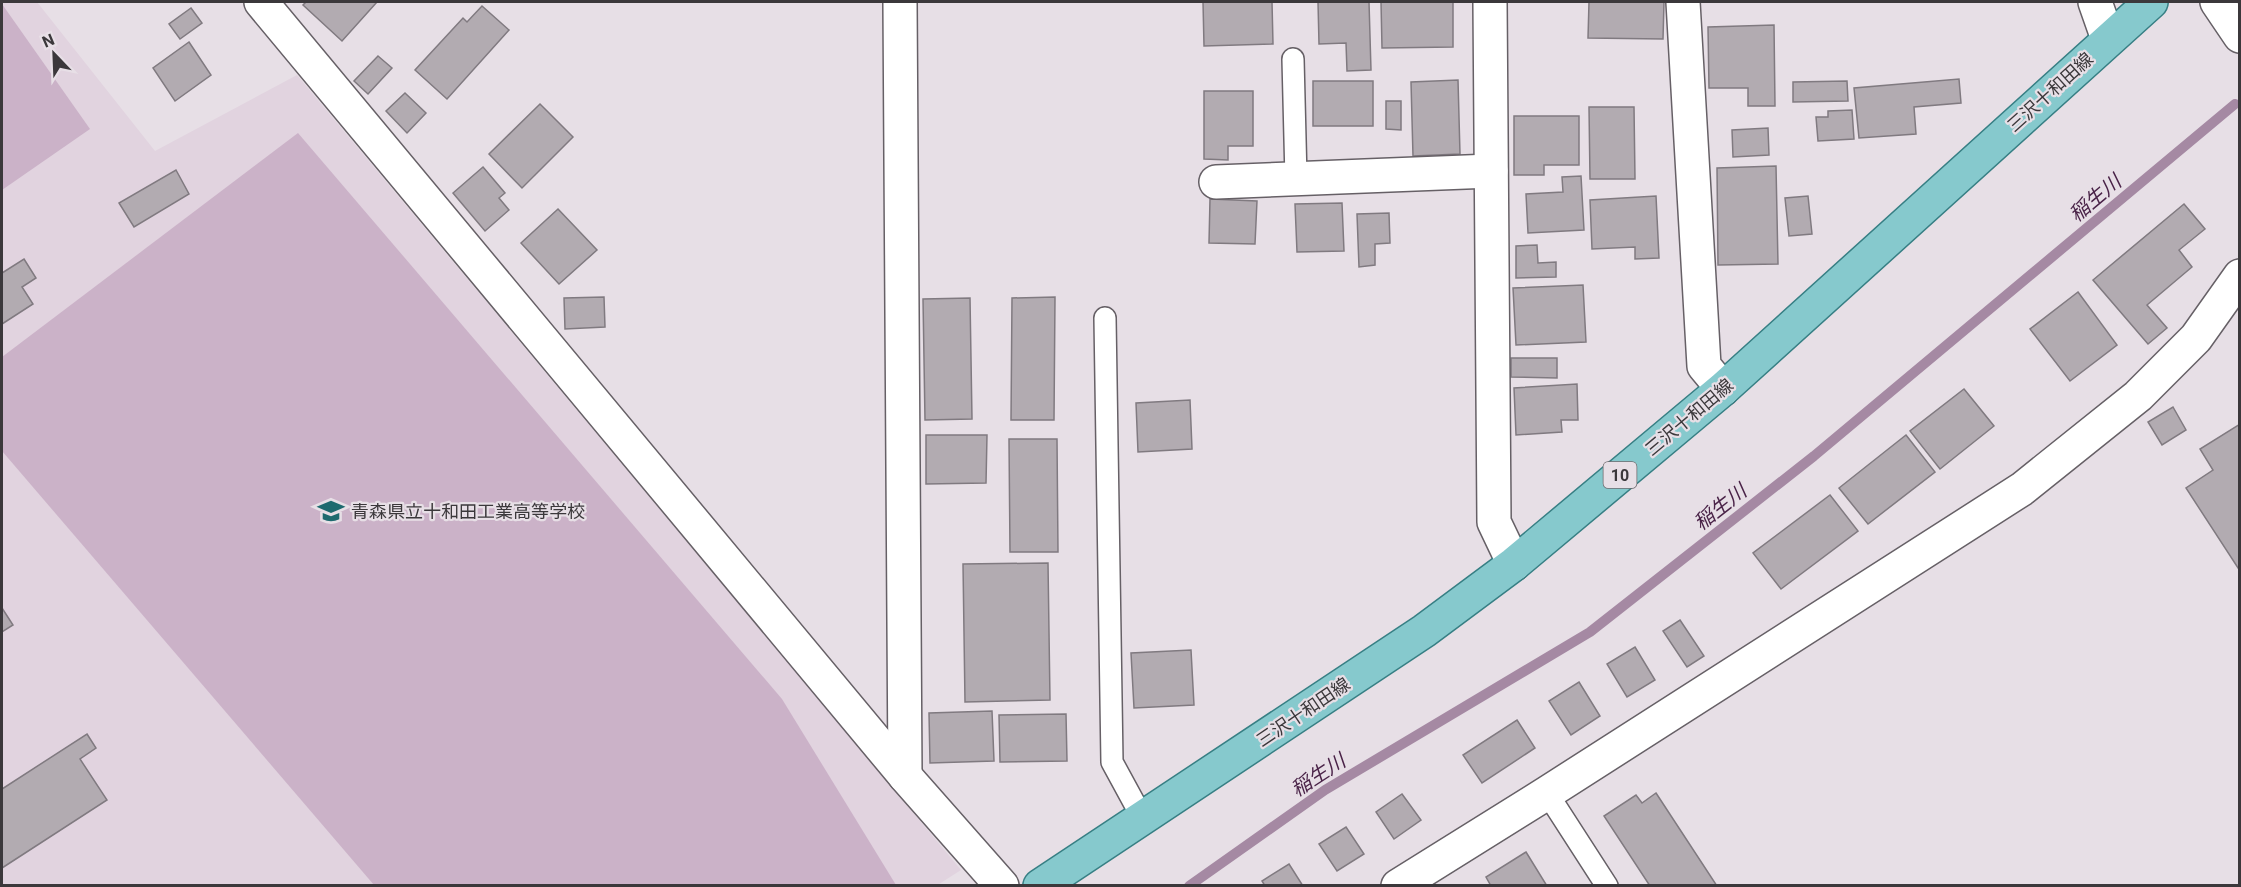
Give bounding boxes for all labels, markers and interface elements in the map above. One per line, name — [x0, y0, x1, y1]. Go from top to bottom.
north arrow — [24, 24, 84, 84]
text: N — [39, 30, 57, 52]
street label: 三沢十和田線 — [2003, 48, 2097, 136]
water label: 稲生川 — [2064, 168, 2127, 226]
street label: 三沢十和田線 — [1641, 374, 1737, 460]
road number: 10 — [1604, 462, 1636, 488]
water label: 稲生川 — [1689, 478, 1753, 535]
school or university icon: 青森県立十和田工業高等学校 — [316, 496, 346, 526]
place label: 青森県立十和田工業高等学校 — [351, 501, 585, 522]
street label: 三沢十和田線 — [1252, 673, 1354, 751]
water label: 稲生川 — [1286, 748, 1351, 801]

